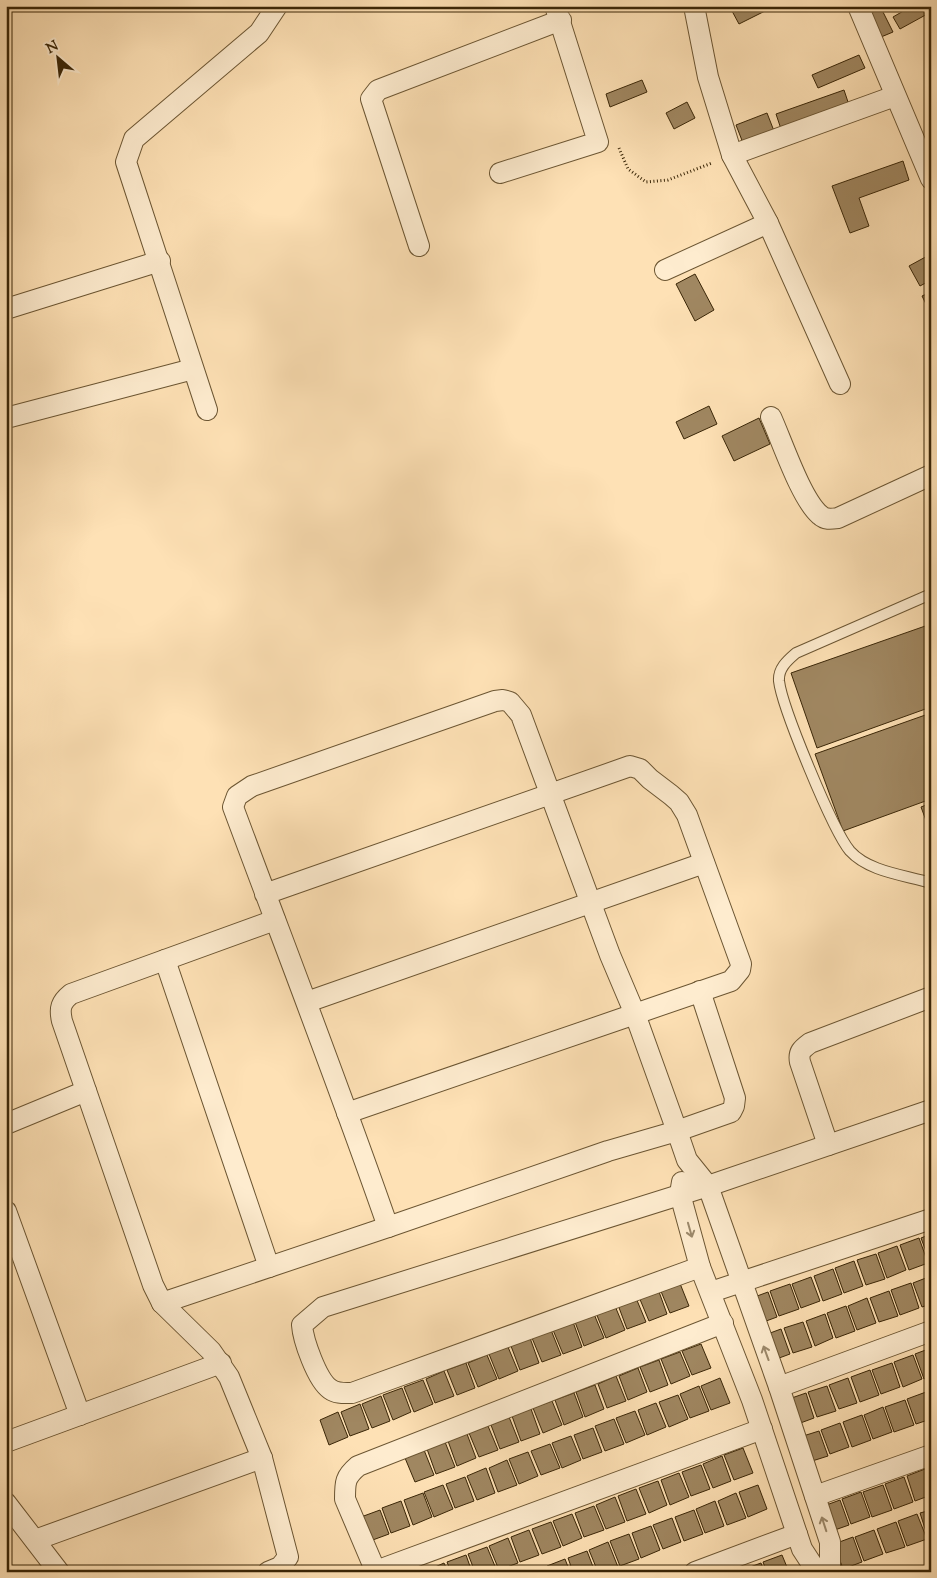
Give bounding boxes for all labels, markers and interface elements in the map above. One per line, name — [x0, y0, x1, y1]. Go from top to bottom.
north arrow — [32, 32, 82, 82]
text: N — [43, 37, 62, 60]
one-way arrow — [686, 1222, 696, 1238]
one-way arrow — [761, 1346, 770, 1362]
one-way arrow — [819, 1517, 828, 1532]

